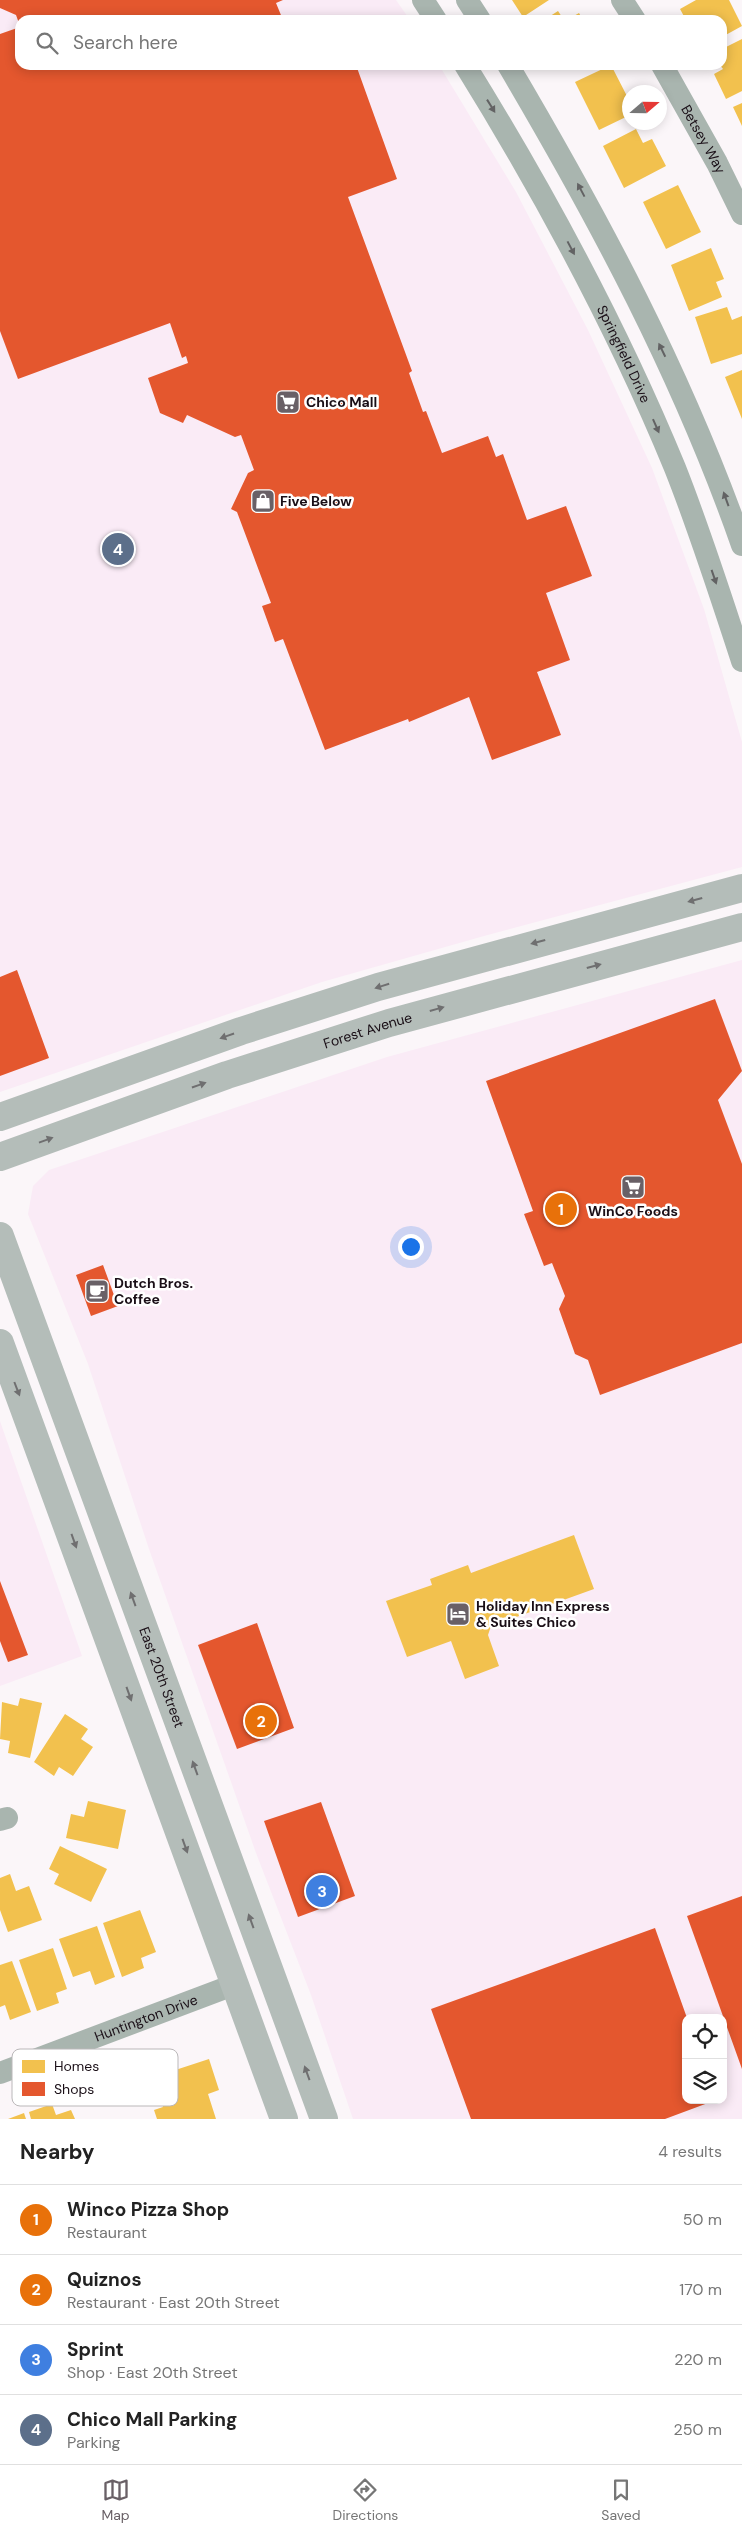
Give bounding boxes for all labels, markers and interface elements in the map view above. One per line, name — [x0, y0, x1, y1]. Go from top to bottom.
search box — [15, 15, 727, 70]
icon: search — [33, 29, 61, 57]
text: Search here — [73, 30, 178, 55]
north arrow — [622, 85, 667, 130]
one-way arrow — [486, 100, 495, 113]
street label: Betsey Way — [677, 102, 730, 177]
one-way arrow — [576, 183, 585, 196]
one-way arrow — [567, 240, 575, 255]
street label: Springfield Drive — [593, 302, 655, 406]
one-way arrow — [658, 343, 666, 357]
supermarket icon: Chico Mall — [275, 389, 301, 415]
place label: Chico Mall — [306, 393, 377, 411]
one-way arrow — [653, 419, 661, 433]
shop icon: Five Below — [250, 488, 276, 514]
place label: Five Below — [280, 492, 352, 510]
one-way arrow — [722, 492, 729, 507]
pin: 4 — [102, 530, 134, 568]
one-way arrow — [711, 570, 718, 585]
one-way arrow — [687, 896, 702, 904]
one-way arrow — [530, 939, 545, 947]
one-way arrow — [586, 962, 601, 970]
one-way arrow — [374, 983, 389, 991]
one-way arrow — [429, 1005, 444, 1013]
street label: Forest Avenue — [321, 1008, 414, 1052]
one-way arrow — [219, 1032, 234, 1040]
one-way arrow — [191, 1081, 206, 1088]
one-way arrow — [39, 1136, 54, 1144]
supermarket icon: WinCo Foods — [620, 1174, 646, 1200]
pin: 1 — [545, 1190, 577, 1228]
place label: WinCo Foods — [588, 1202, 678, 1220]
your location — [398, 1234, 424, 1260]
place label: Dutch Bros. Coffee — [114, 1274, 193, 1308]
cafe icon: Dutch Bros. Coffee — [84, 1278, 110, 1304]
one-way arrow — [13, 1382, 21, 1397]
one-way arrow — [70, 1534, 78, 1549]
one-way arrow — [129, 1591, 137, 1606]
place label: Holiday Inn Express & Suites Chico — [476, 1597, 610, 1631]
hotel icon: Holiday Inn Express & Suites Chico — [445, 1601, 471, 1627]
street label: East 20th Street — [135, 1624, 189, 1730]
one-way arrow — [125, 1687, 133, 1702]
pin: 2 — [245, 1702, 277, 1740]
one-way arrow — [191, 1760, 199, 1775]
one-way arrow — [182, 1839, 189, 1854]
pin: 3 — [306, 1872, 338, 1910]
one-way arrow — [247, 1913, 254, 1928]
street label: Huntington Drive — [92, 1990, 200, 2046]
map controls — [682, 2014, 727, 2104]
button: locate — [682, 2014, 727, 2059]
legend — [12, 2049, 178, 2106]
text: Homes — [54, 2057, 99, 2075]
button: layers — [682, 2059, 727, 2104]
one-way arrow — [303, 2065, 311, 2080]
text: Shops — [54, 2080, 94, 2098]
text: Nearby — [20, 2138, 94, 2166]
text: 4 results — [658, 2141, 722, 2162]
text: Winco Pizza Shop — [67, 2197, 229, 2222]
text: 1 — [33, 2209, 39, 2230]
text: 50 m — [683, 2209, 722, 2230]
text: Restaurant — [67, 2222, 147, 2243]
text: Quiznos — [67, 2267, 142, 2292]
text: 2 — [31, 2279, 41, 2300]
text: 170 m — [679, 2279, 722, 2300]
text: Restaurant · East 20th Street — [67, 2292, 280, 2313]
text: Sprint — [67, 2337, 124, 2362]
text: 3 — [31, 2349, 41, 2370]
text: 220 m — [674, 2349, 722, 2370]
text: Shop · East 20th Street — [67, 2362, 238, 2383]
text: Chico Mall Parking — [67, 2407, 237, 2432]
text: 4 — [31, 2419, 41, 2440]
text: 250 m — [674, 2419, 722, 2440]
text: Parking — [67, 2432, 121, 2453]
tab: Map — [101, 2476, 130, 2524]
tab: Directions — [333, 2476, 398, 2524]
tab: Saved — [601, 2476, 641, 2524]

